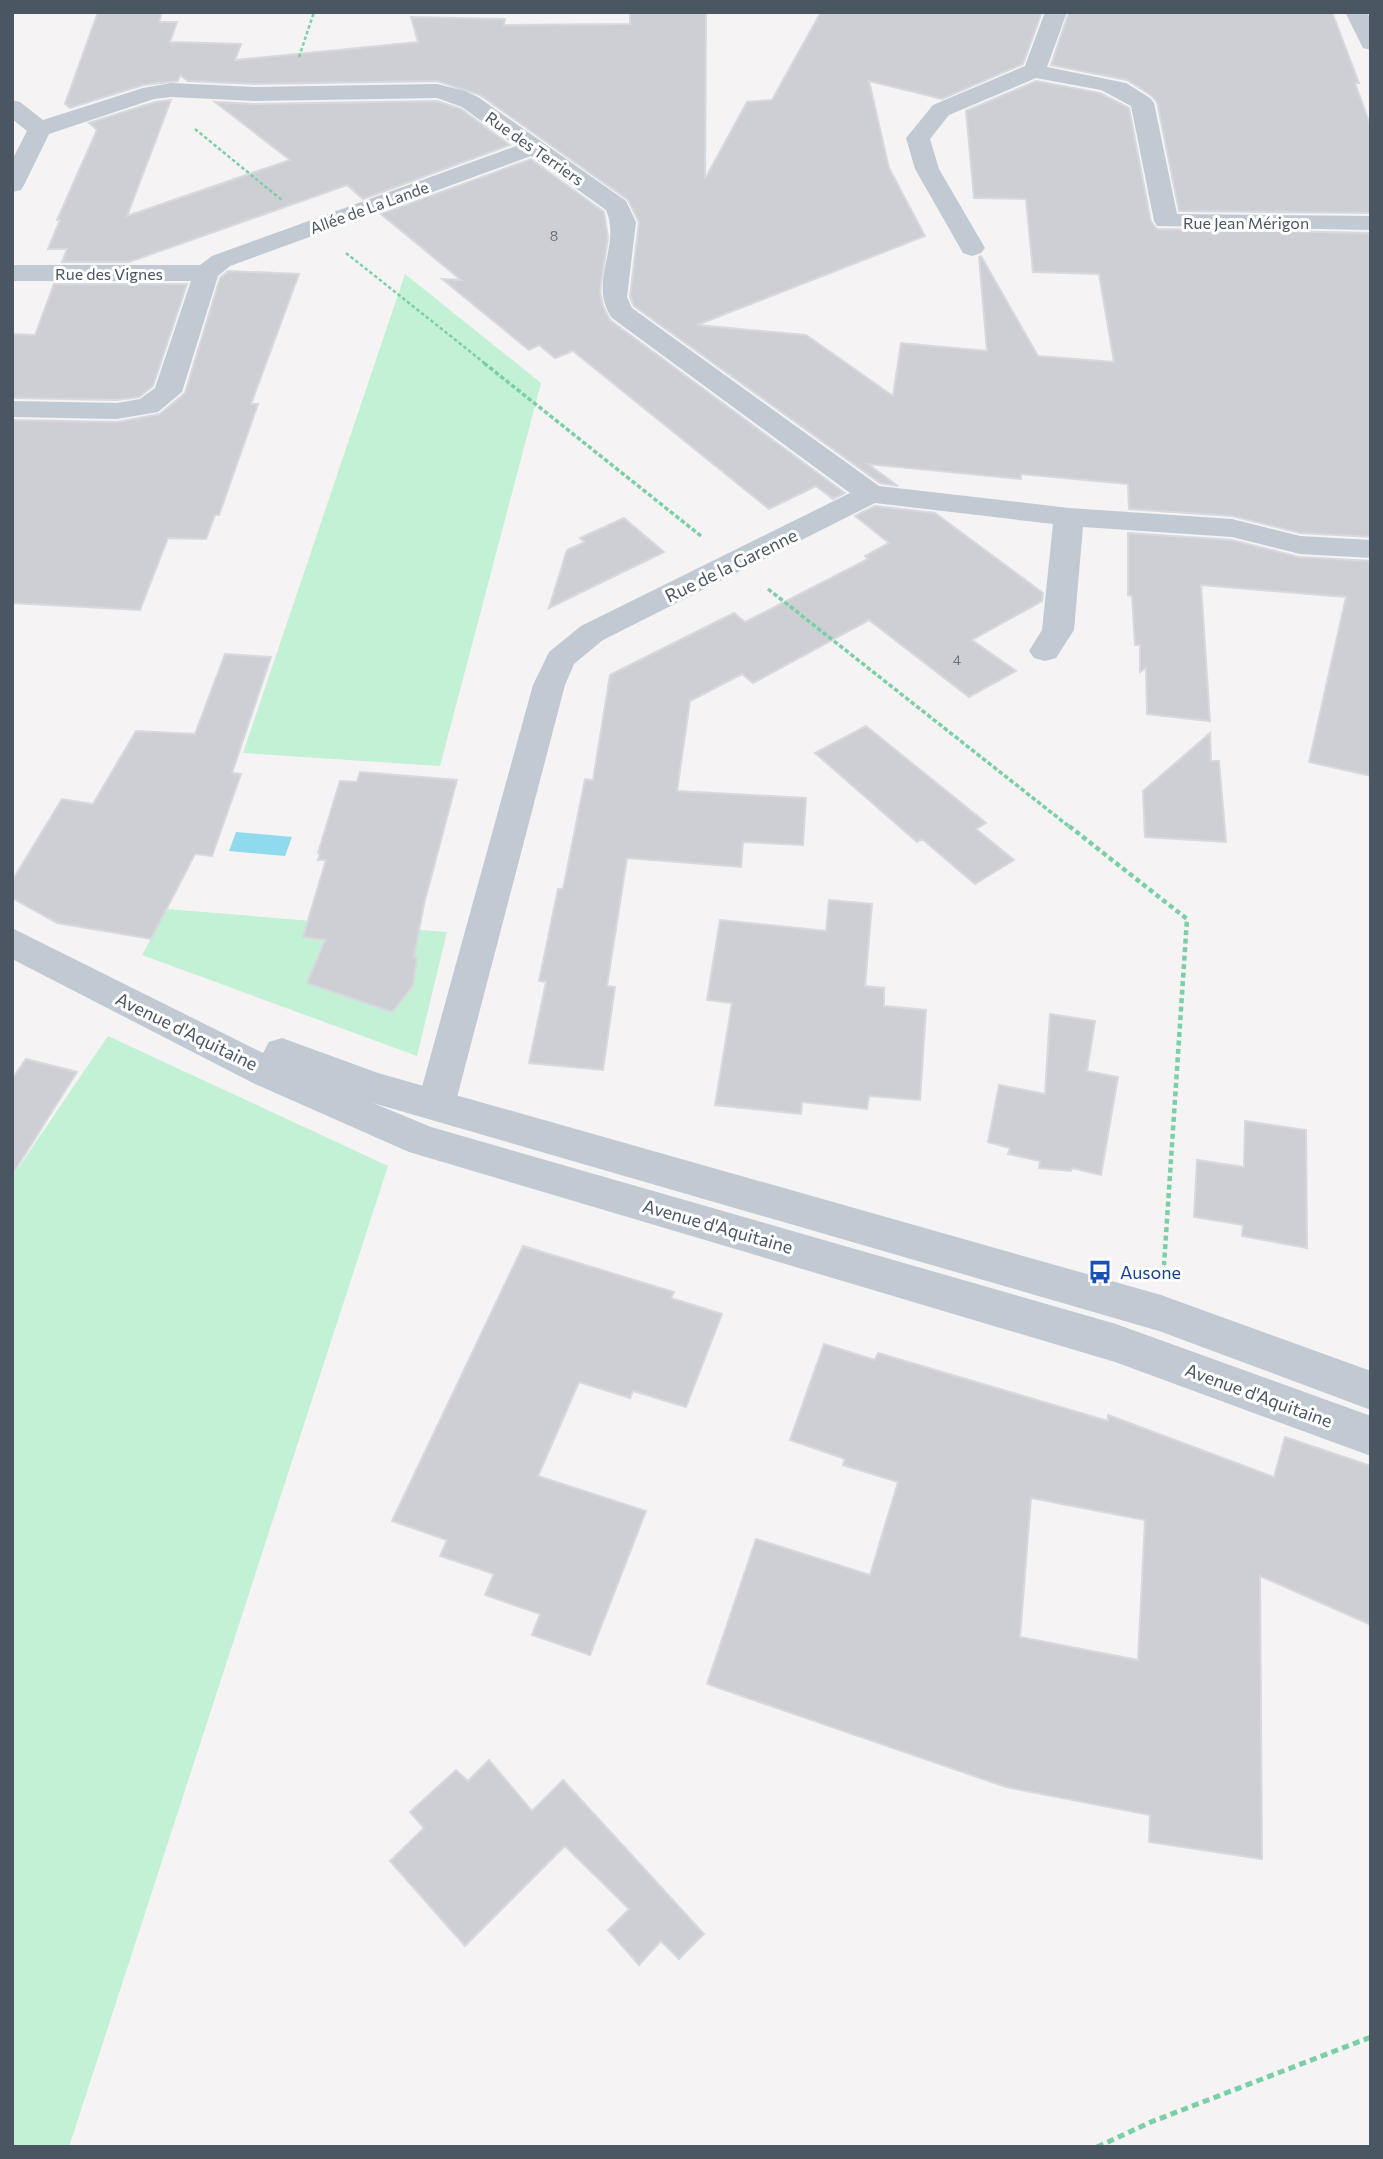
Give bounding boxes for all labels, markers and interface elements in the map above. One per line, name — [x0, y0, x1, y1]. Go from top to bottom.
street label: Rue des Terriers — [482, 107, 588, 189]
street label: Allée de La Lande — [307, 177, 431, 237]
street label: Rue Jean Mérigon — [1183, 213, 1309, 232]
house number: 8 — [550, 227, 558, 244]
street label: Rue des Vignes — [55, 264, 163, 283]
street label: Rue de la Garenne — [661, 523, 801, 607]
house number: 4 — [953, 651, 962, 668]
street label: Avenue d'Aquitaine — [113, 987, 261, 1075]
street label: Avenue d'Aquitaine — [641, 1194, 795, 1258]
bus stop icon: Ausone — [1086, 1258, 1114, 1286]
place label: Ausone — [1120, 1261, 1181, 1283]
street label: Avenue d'Aquitaine — [1182, 1358, 1336, 1432]

